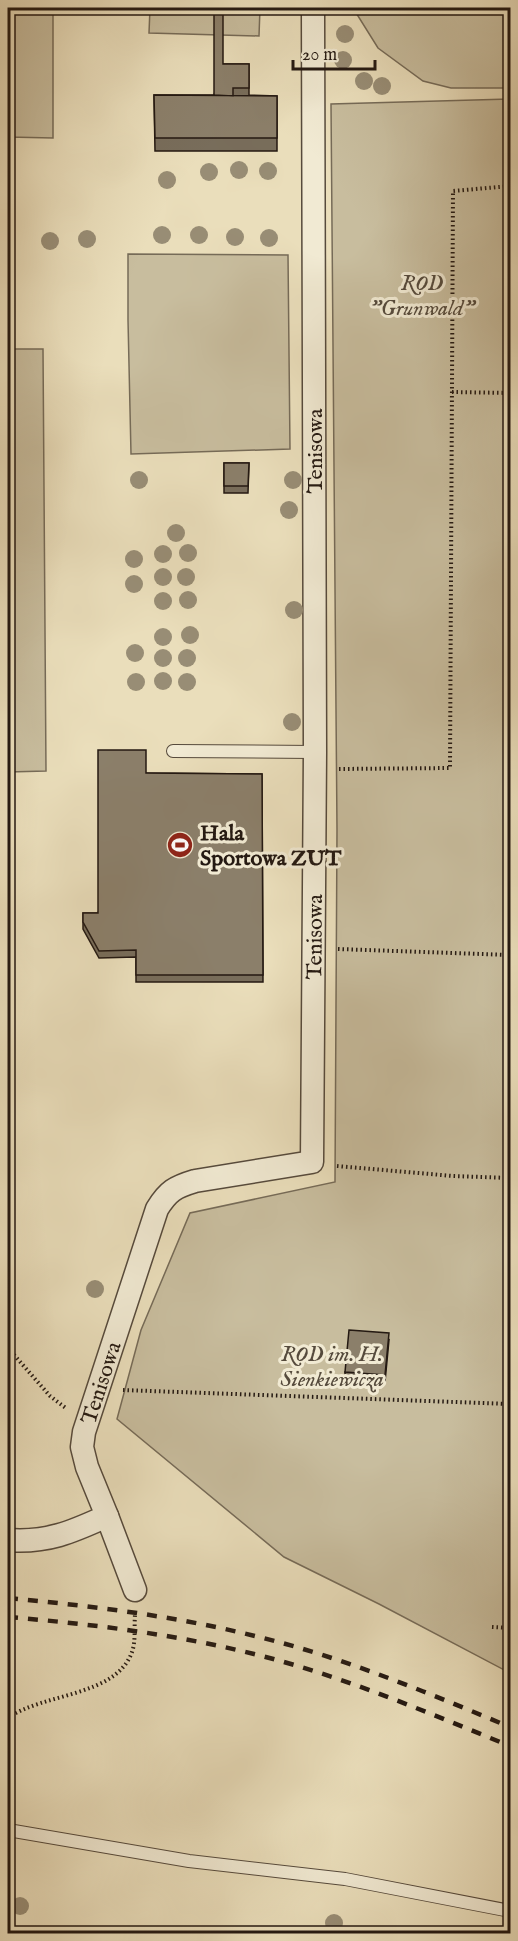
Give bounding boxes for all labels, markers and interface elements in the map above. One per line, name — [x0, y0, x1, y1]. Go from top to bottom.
scale bar — [293, 33, 376, 71]
text: 20 m — [302, 44, 337, 67]
park label: ROD "Grunwald" — [370, 270, 476, 323]
street label: Tenisowa — [302, 408, 330, 494]
place label: Hala Sportowa ZUT — [200, 820, 342, 873]
sports icon: Hala Sportowa ZUT — [165, 830, 195, 860]
street label: Tenisowa — [301, 894, 330, 980]
street label: Tenisowa — [76, 1338, 129, 1428]
park label: ROD im. H. Sienkiewicza — [280, 1341, 384, 1394]

